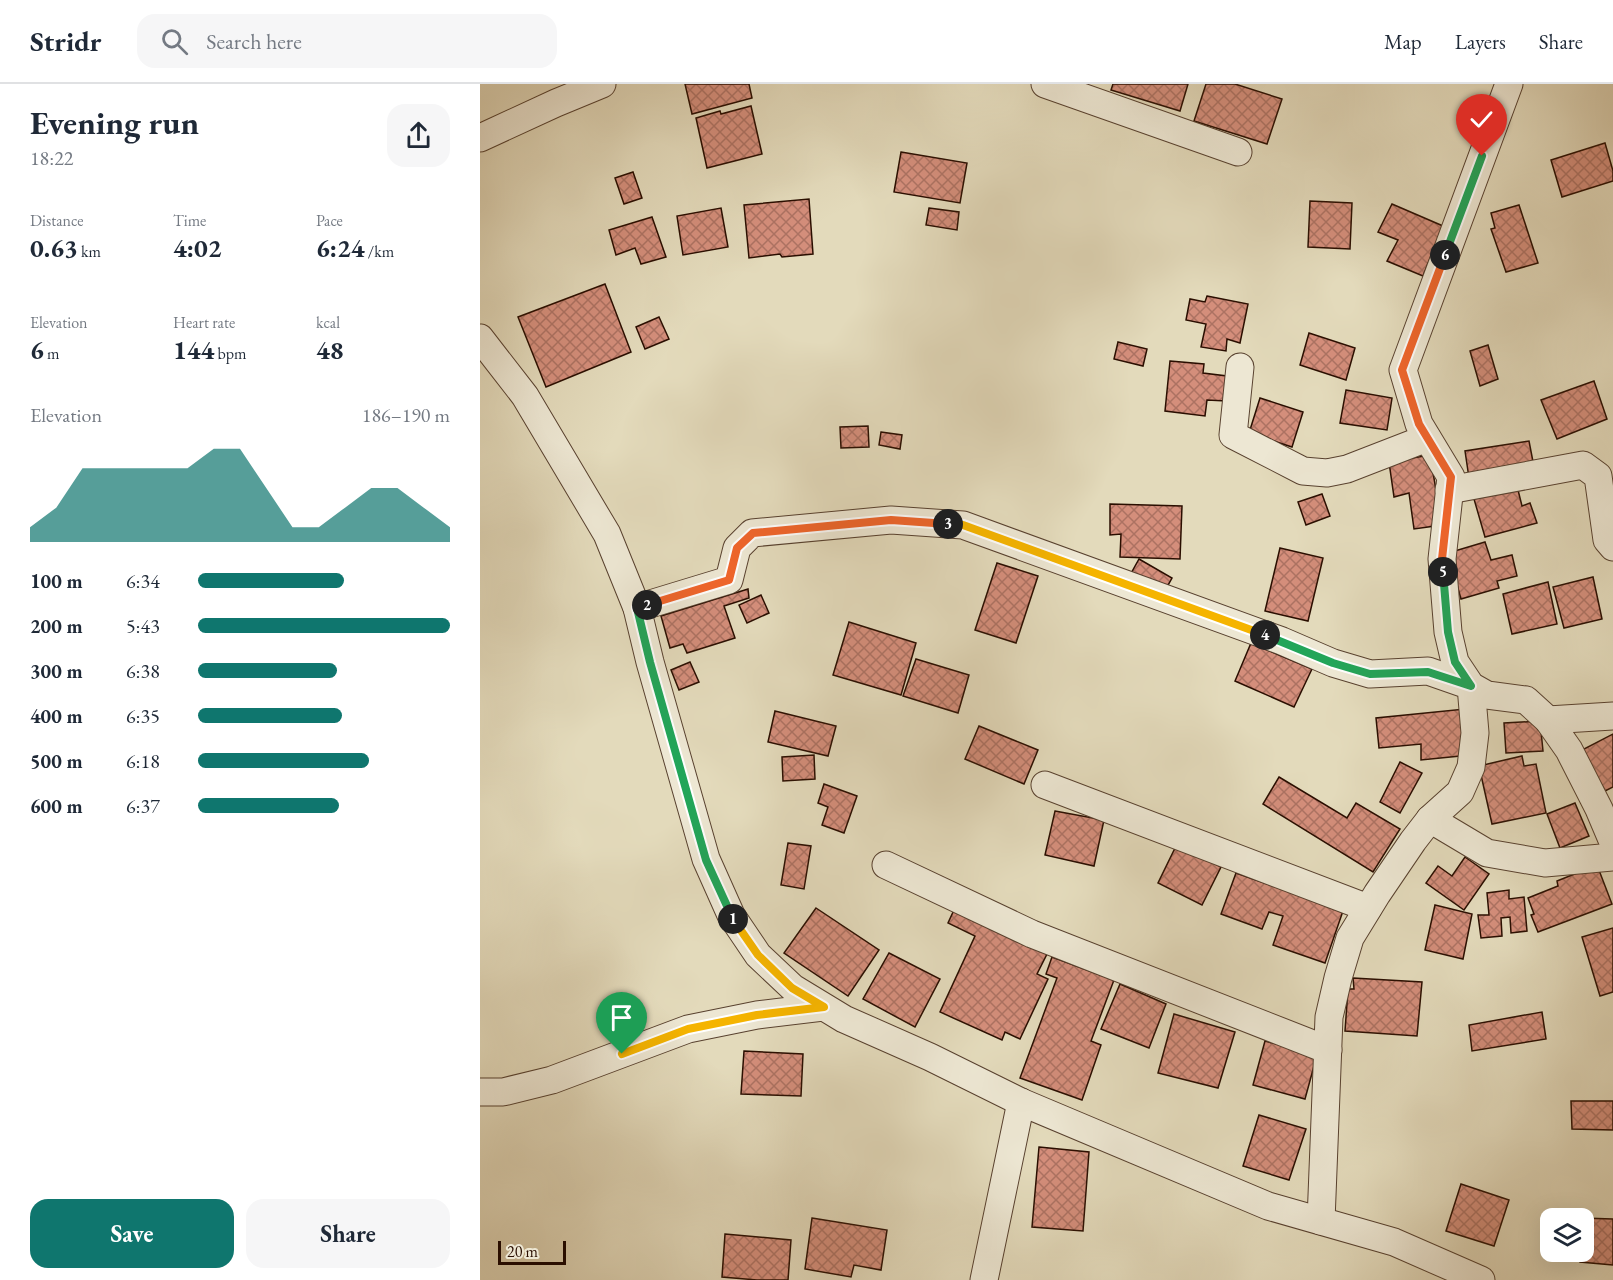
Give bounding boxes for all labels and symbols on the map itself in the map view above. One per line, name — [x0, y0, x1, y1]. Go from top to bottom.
pin — [1456, 94, 1507, 156]
pin: 6 — [1430, 240, 1460, 270]
pin: 3 — [933, 509, 963, 539]
pin: 5 — [1428, 557, 1458, 587]
pin: 2 — [632, 590, 662, 620]
pin: 4 — [1250, 620, 1280, 650]
pin: 1 — [718, 904, 748, 934]
pin — [596, 992, 647, 1054]
scale bar — [498, 1238, 566, 1266]

